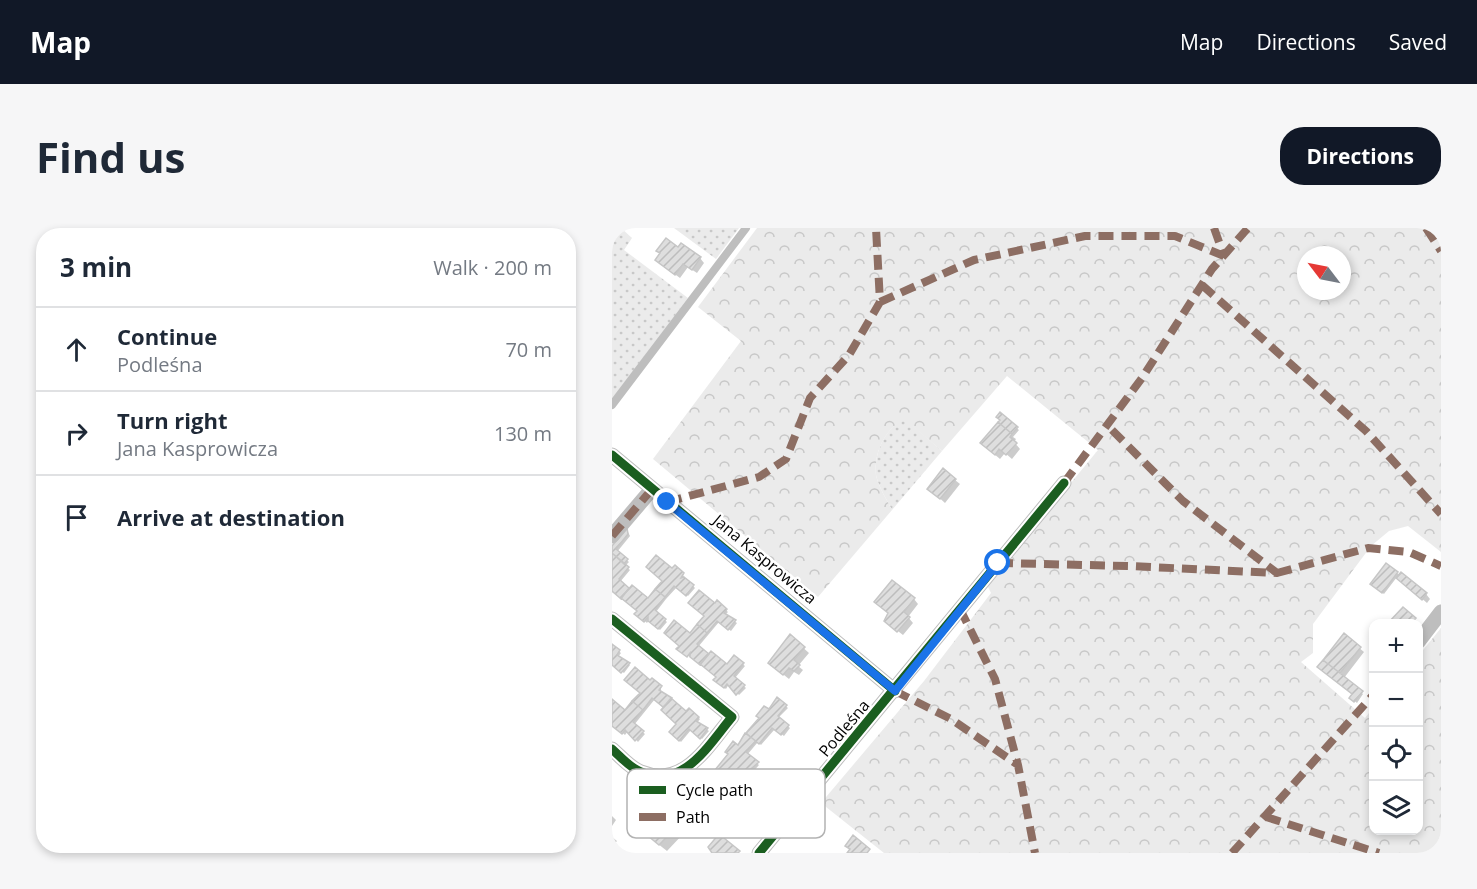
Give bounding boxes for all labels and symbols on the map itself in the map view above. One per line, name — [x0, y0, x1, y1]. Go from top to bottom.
north arrow — [1297, 246, 1351, 300]
route end — [653, 488, 679, 514]
street label: Jana Kasprowicza — [707, 508, 821, 609]
route start — [984, 549, 1010, 575]
street label: Podleśna — [814, 695, 874, 761]
legend — [627, 769, 825, 838]
text: Cycle path — [676, 779, 753, 801]
text: Path — [676, 806, 710, 828]

